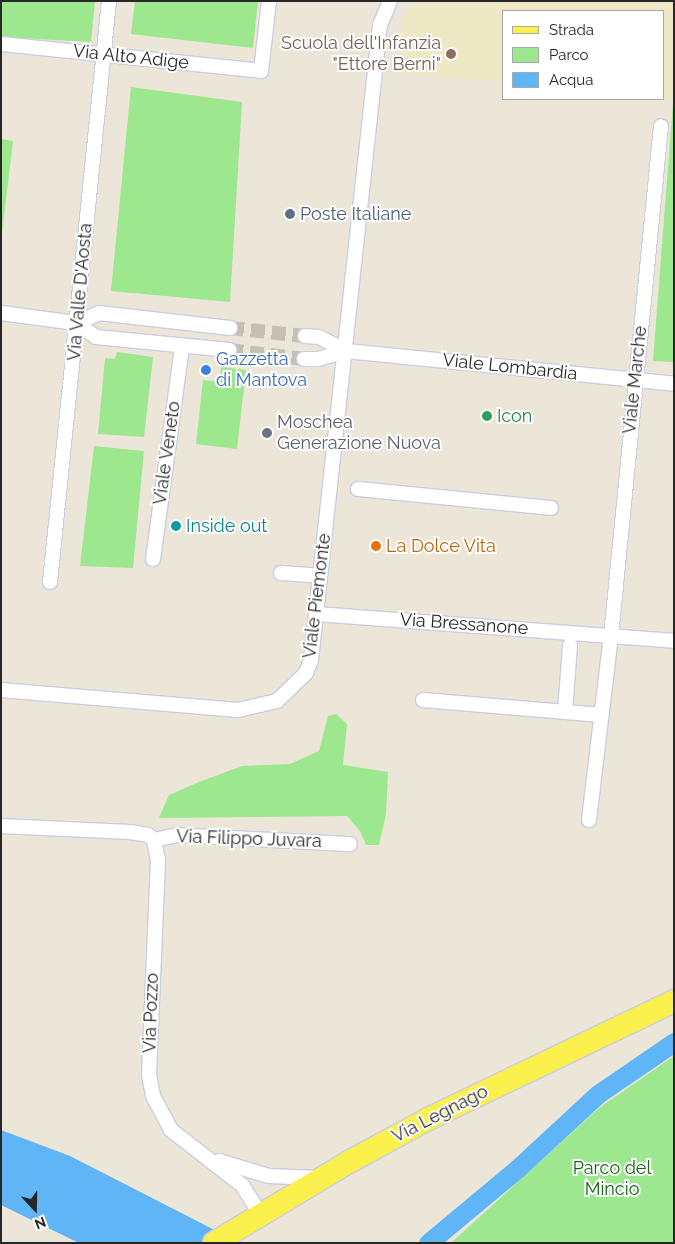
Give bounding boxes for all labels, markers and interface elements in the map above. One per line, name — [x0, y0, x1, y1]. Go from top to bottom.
legend — [502, 10, 665, 100]
text: Strada — [549, 21, 594, 39]
place label: Scuola dell'Infanzia "Ettore Berni" — [281, 33, 441, 76]
street label: Via Alto Adige — [71, 40, 191, 74]
text: Parco — [549, 46, 589, 64]
marker: Scuola dell'Infanzia "Ettore Berni" — [445, 48, 457, 60]
text: Acqua — [549, 71, 593, 89]
place label: Poste Italiane — [300, 203, 411, 225]
marker: Poste Italiane — [284, 208, 296, 220]
street label: Via Valle D'Aosta — [63, 222, 97, 362]
street label: Viale Marche — [619, 325, 651, 435]
place label: Gazzetta di Mantova — [216, 349, 307, 392]
street label: Viale Lombardia — [442, 349, 578, 385]
marker: Gazzetta di Mantova — [200, 364, 212, 376]
street label: Viale Veneto — [149, 399, 185, 507]
place label: Icon — [497, 405, 532, 427]
marker: Icon — [481, 410, 493, 422]
place label: Moschea Generazione Nuova — [277, 412, 441, 454]
marker: Moschea Generazione Nuova — [261, 427, 273, 439]
place label: Inside out — [186, 515, 267, 537]
marker: Inside out — [170, 520, 182, 532]
street label: Viale Piemonte — [299, 532, 335, 660]
place label: La Dolce Vita — [386, 535, 496, 557]
marker: La Dolce Vita — [370, 540, 382, 552]
street label: Via Bressanone — [399, 609, 529, 639]
street label: Via Filippo Juvara — [176, 826, 322, 852]
street label: Via Pozzo — [139, 972, 163, 1054]
street label: Via Legnago — [388, 1081, 492, 1147]
park label: Parco del Mincio — [573, 1158, 651, 1200]
north arrow — [10, 1184, 60, 1234]
text: N — [33, 1214, 48, 1232]

